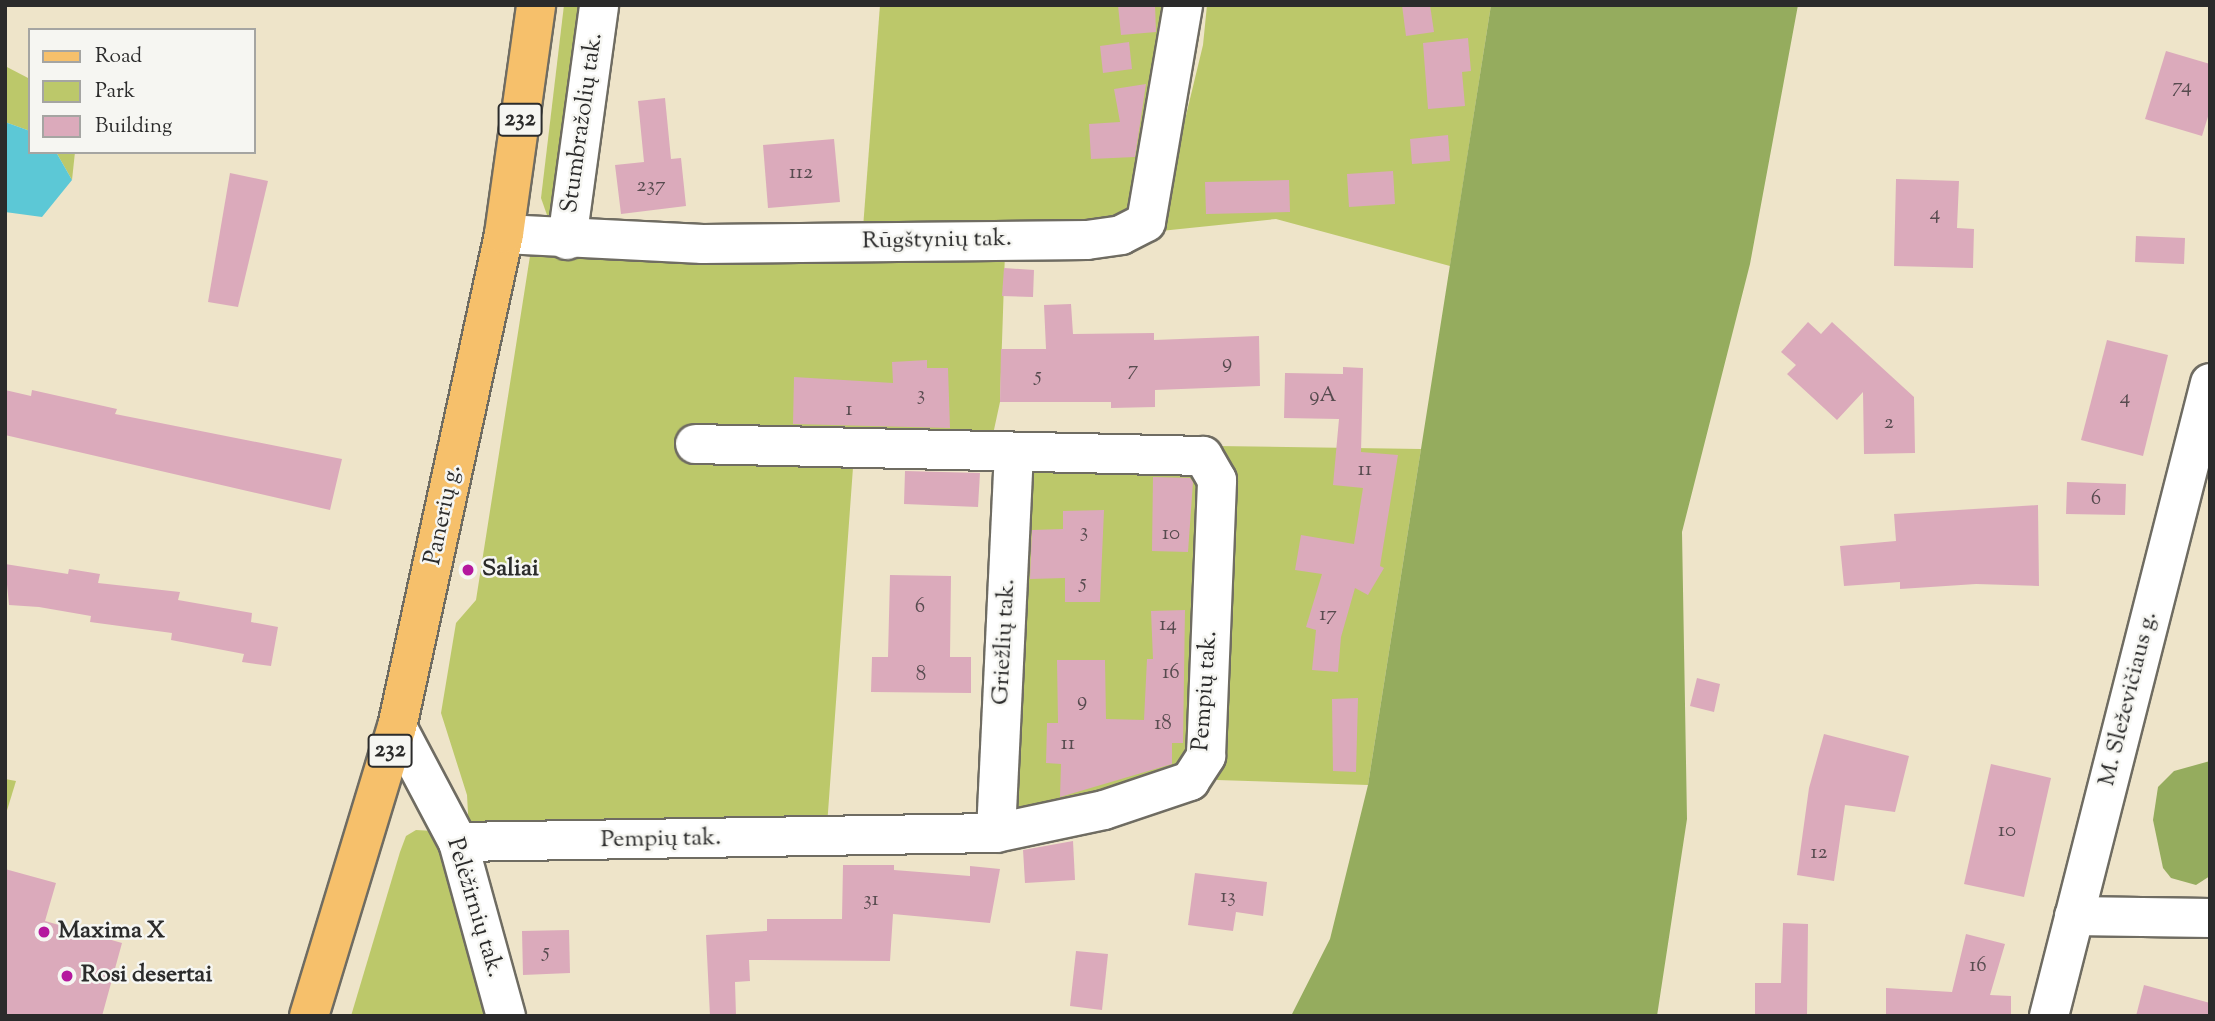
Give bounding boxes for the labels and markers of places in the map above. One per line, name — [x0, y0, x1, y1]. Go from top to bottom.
place label: Saliai — [482, 556, 539, 584]
marker: Saliai — [460, 562, 476, 578]
place label: Maxima X — [58, 918, 165, 946]
marker: Maxima X — [36, 924, 52, 940]
place label: Rosi desertai — [81, 962, 212, 990]
marker: Rosi desertai — [59, 968, 75, 984]

